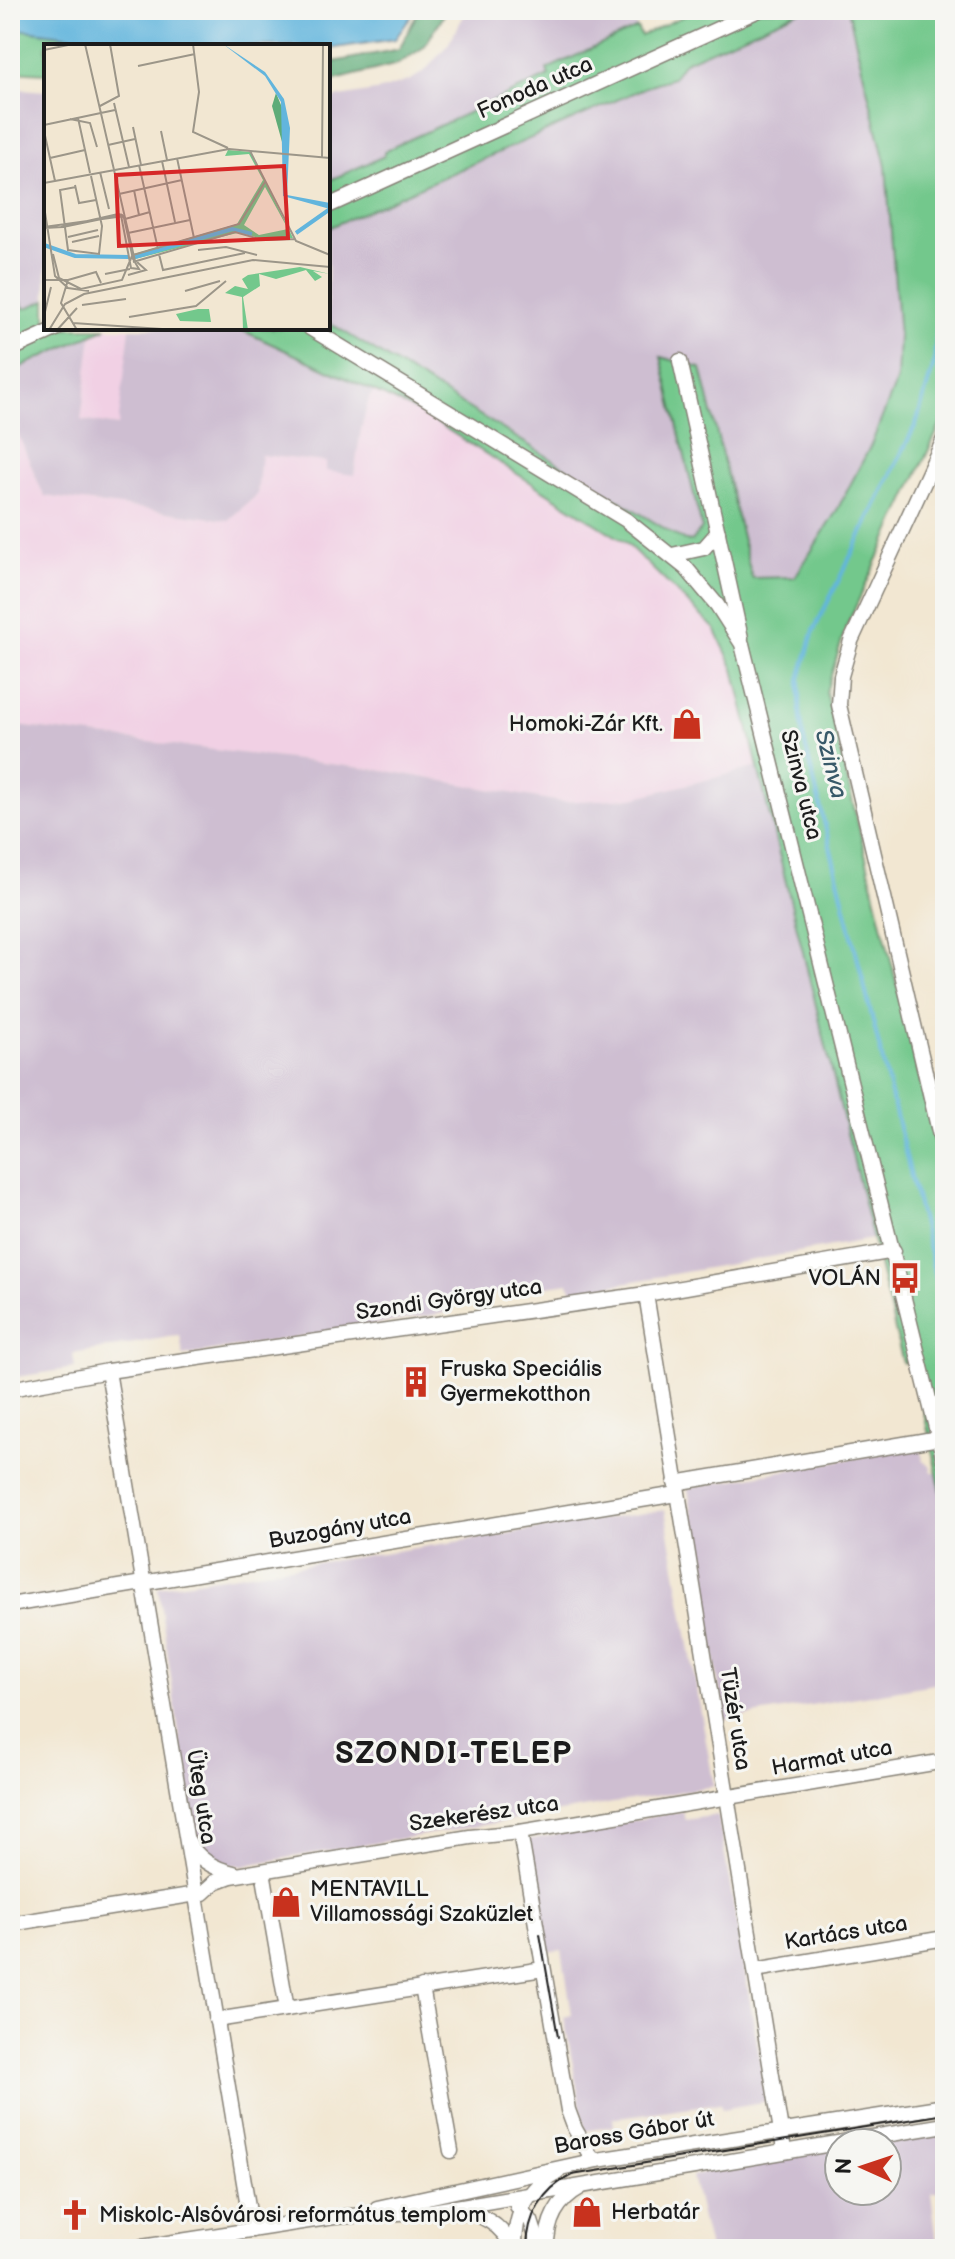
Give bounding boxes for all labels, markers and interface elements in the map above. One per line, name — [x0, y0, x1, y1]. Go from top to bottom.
inset map — [44, 44, 330, 330]
street label: Fonoda utca — [473, 51, 597, 125]
shop icon: Homoki-Zár Kft. — [670, 707, 704, 741]
place label: Homoki-Zár Kft. — [509, 711, 663, 738]
water label: Szinva — [808, 726, 854, 802]
street label: Szinva utca — [774, 727, 828, 843]
bus stop icon: VOLÁN — [888, 1261, 922, 1295]
place label: VOLÁN — [808, 1264, 881, 1292]
street label: Szondi György utca — [354, 1274, 544, 1326]
place label: Fruska Speciális Gyermekotthon — [440, 1356, 602, 1408]
building icon: Fruska Speciális Gyermekotthon — [399, 1365, 433, 1399]
street label: Buzogány utca — [266, 1503, 414, 1555]
street label: Tüzér utca — [714, 1666, 756, 1772]
street label: Harmat utca — [769, 1734, 895, 1782]
district label: SZONDI-TELEP — [335, 1736, 573, 1772]
street label: Üteg utca — [180, 1747, 223, 1846]
street label: Szekerész utca — [408, 1790, 560, 1838]
place label: MENTAVILL Villamossági Szaküzlet — [310, 1876, 533, 1928]
shop icon: MENTAVILL Villamossági Szaküzlet — [269, 1885, 303, 1919]
street label: Kartács utca — [783, 1910, 909, 1956]
street label: Baross Gábor út — [552, 2106, 716, 2160]
north arrow — [823, 2127, 903, 2207]
text: N — [831, 2157, 858, 2175]
shop icon: Herbatár — [570, 2195, 604, 2229]
church icon: Miskolc-Alsóvárosi református templom — [58, 2198, 92, 2232]
place label: Herbatár — [611, 2199, 700, 2226]
place label: Miskolc-Alsóvárosi református templom — [99, 2202, 486, 2229]

